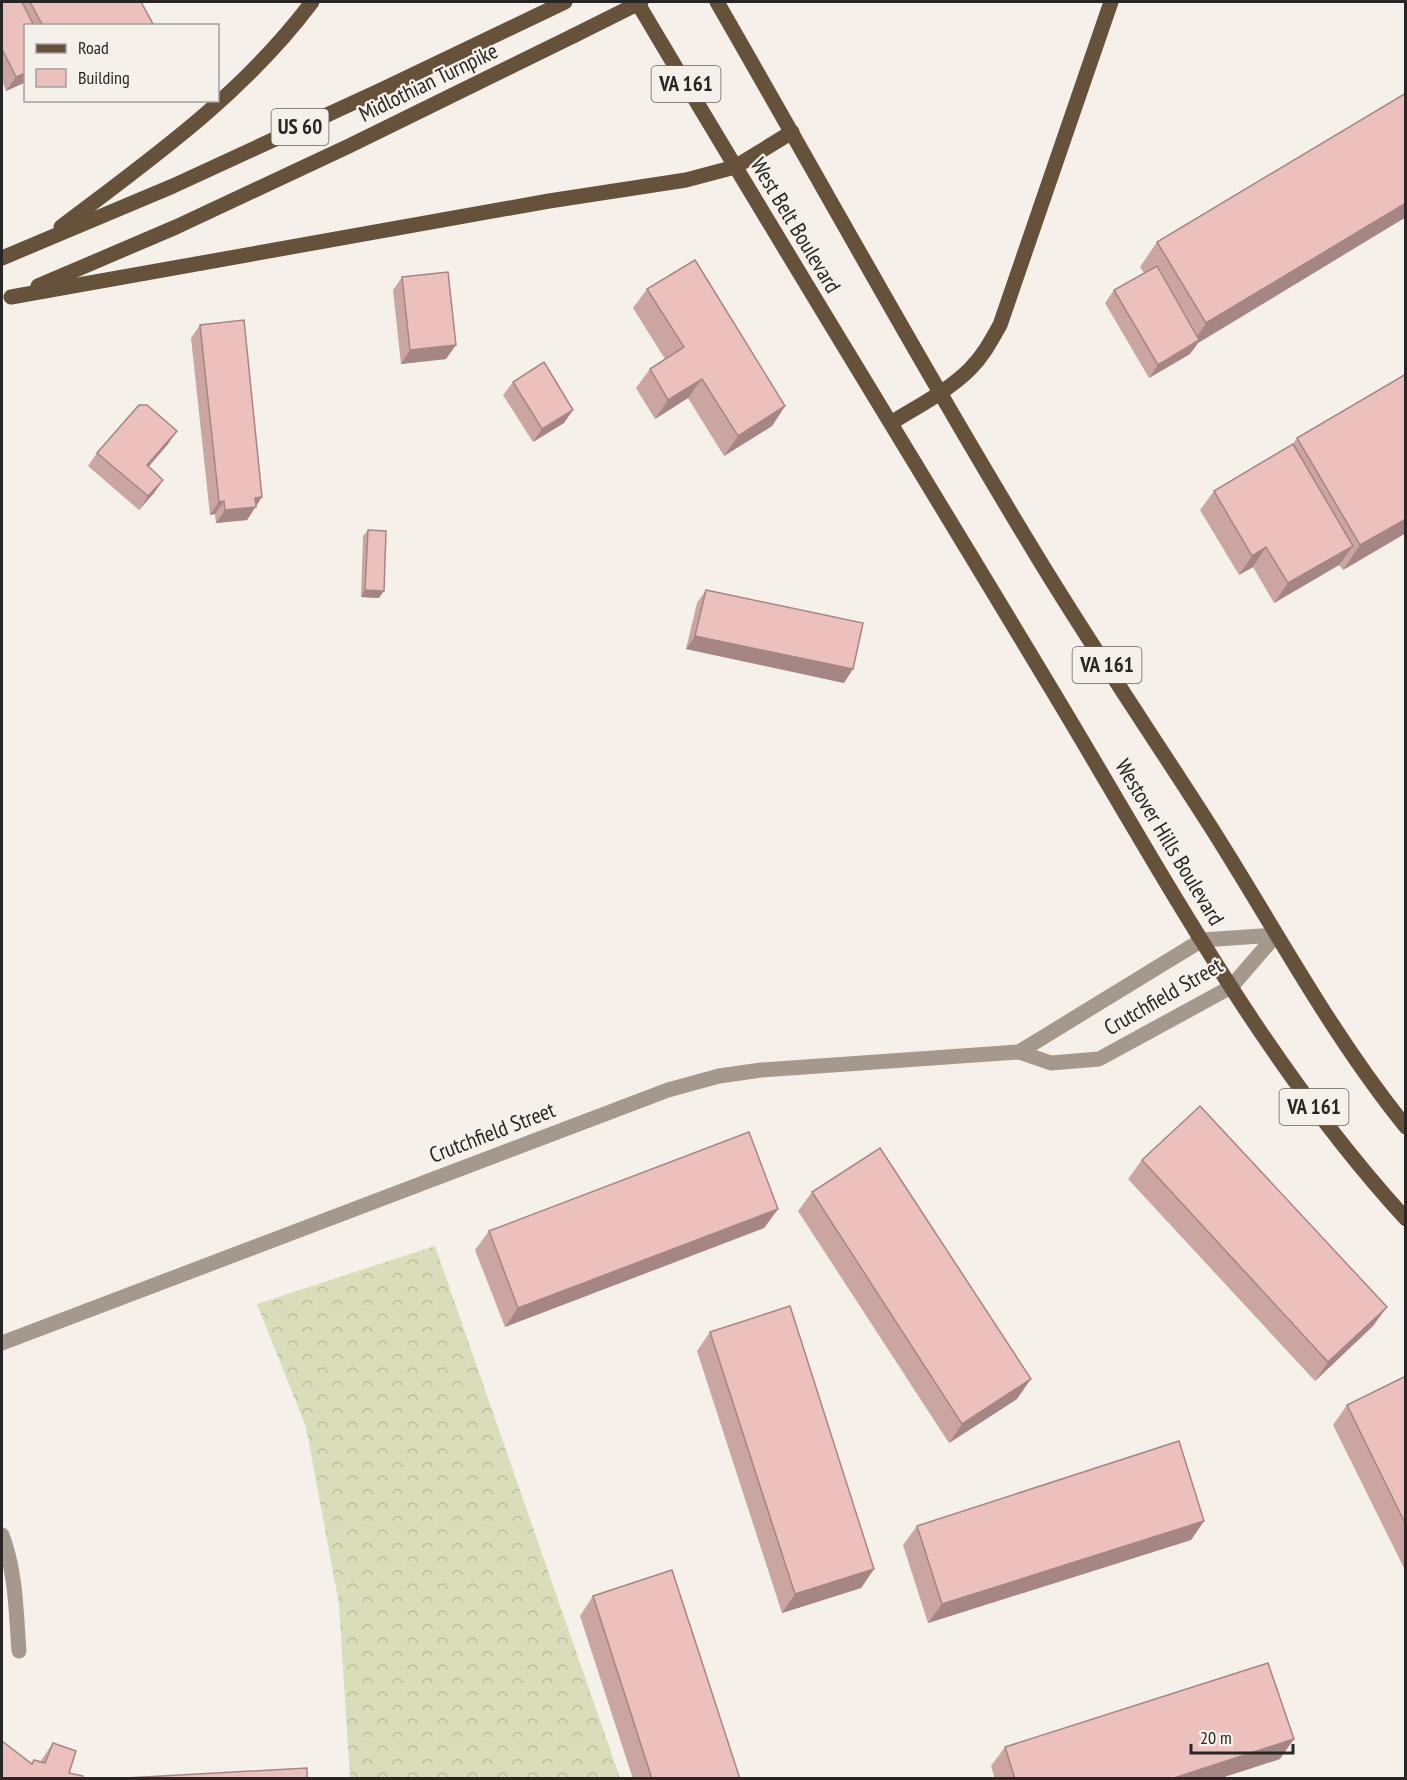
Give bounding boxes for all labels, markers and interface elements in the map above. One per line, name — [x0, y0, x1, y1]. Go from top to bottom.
legend — [24, 24, 219, 102]
text: Road — [78, 36, 109, 59]
street label: Midlothian Turnpike — [354, 36, 502, 128]
text: Building — [78, 66, 130, 89]
road number: VA 161 — [652, 66, 720, 102]
road number: US 60 — [272, 109, 328, 145]
street label: West Belt Boulevard — [745, 152, 847, 298]
road number: VA 161 — [1072, 647, 1142, 683]
street label: Westover Hills Boulevard — [1109, 754, 1231, 930]
street label: Crutchfield Street — [1099, 951, 1227, 1041]
road number: VA 161 — [1280, 1089, 1348, 1125]
street label: Crutchfield Street — [425, 1095, 559, 1169]
scale bar — [1191, 1717, 1293, 1755]
text: 20 m — [1200, 1726, 1232, 1749]

